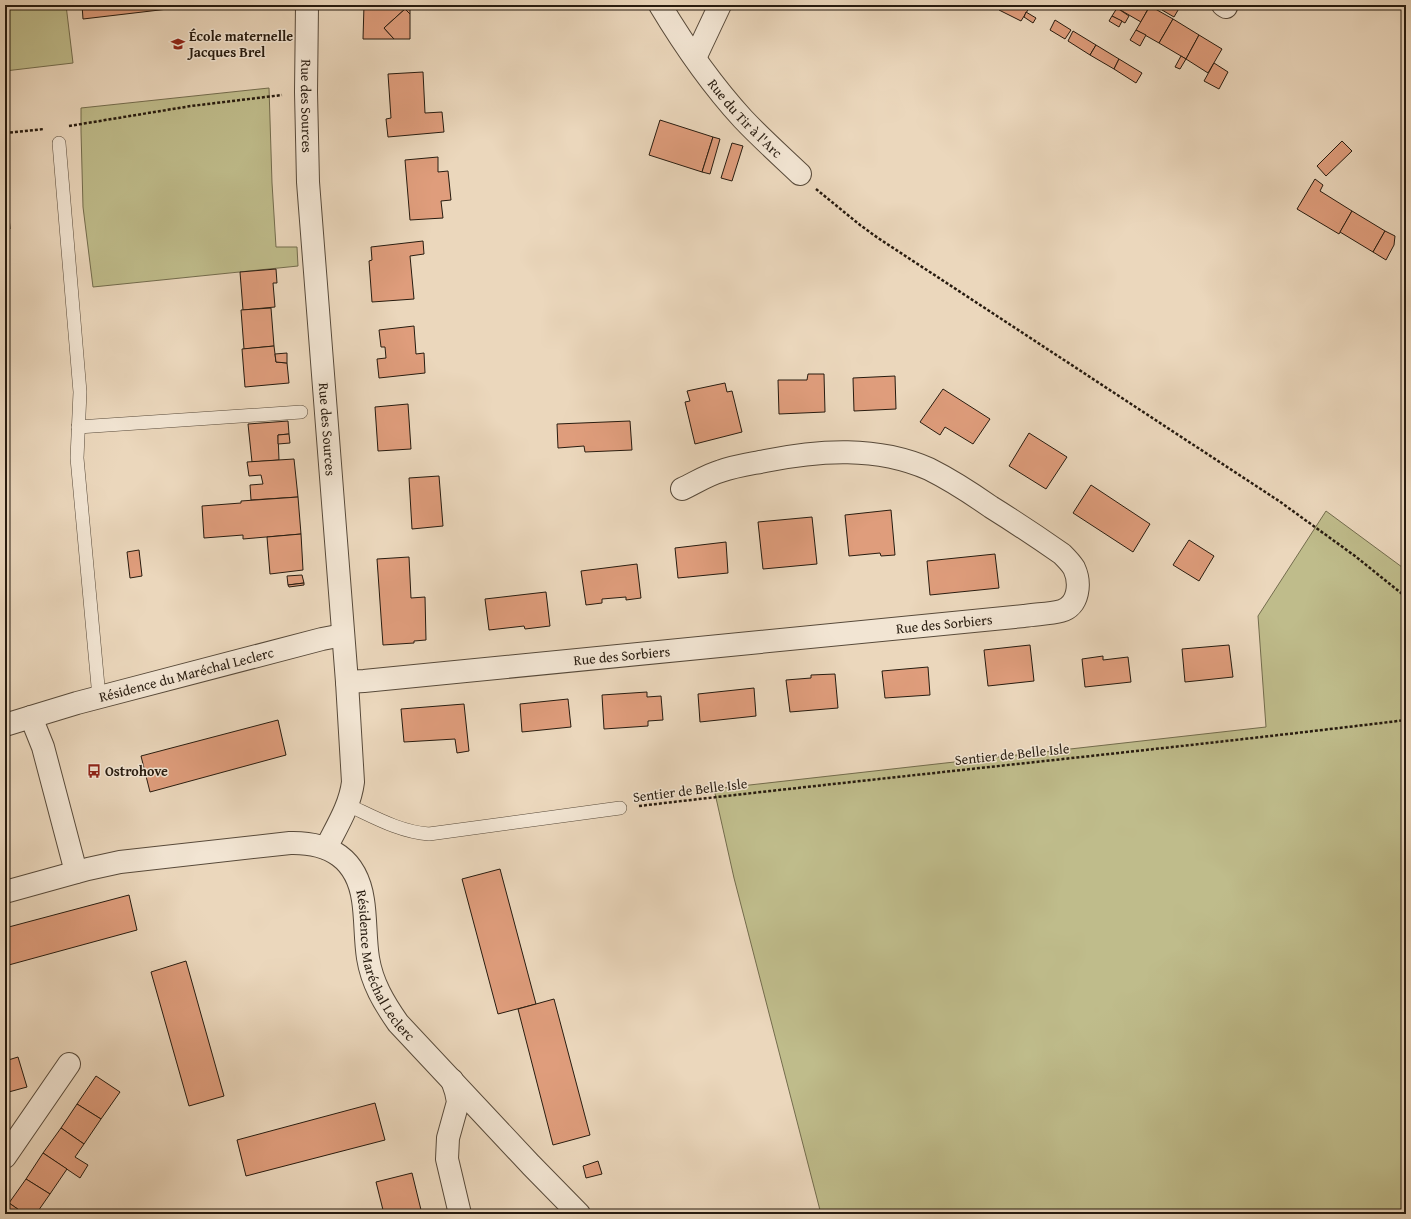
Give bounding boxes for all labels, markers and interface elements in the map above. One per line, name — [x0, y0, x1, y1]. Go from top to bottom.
place label: École maternelle Jacques Brel — [187, 26, 293, 62]
school or university icon: École maternelle Jacques Brel — [170, 36, 186, 52]
street label: Rue des Sources — [296, 59, 317, 153]
street label: Rue du Tir à l'Arc — [703, 74, 787, 162]
street label: Rue des Sources — [314, 382, 341, 477]
street label: Rue des Sorbiers — [895, 609, 993, 639]
street label: Rue des Sorbiers — [573, 641, 671, 670]
street label: Résidence du Maréchal Leclerc — [97, 642, 276, 707]
street label: Sentier de Belle Isle — [954, 738, 1071, 770]
place label: Ostrohove — [105, 761, 168, 781]
bus stop icon: Ostrohove — [86, 763, 102, 779]
street label: Sentier de Belle Isle — [632, 773, 749, 807]
street label: Résidence Maréchal Leclerc — [351, 888, 420, 1045]

